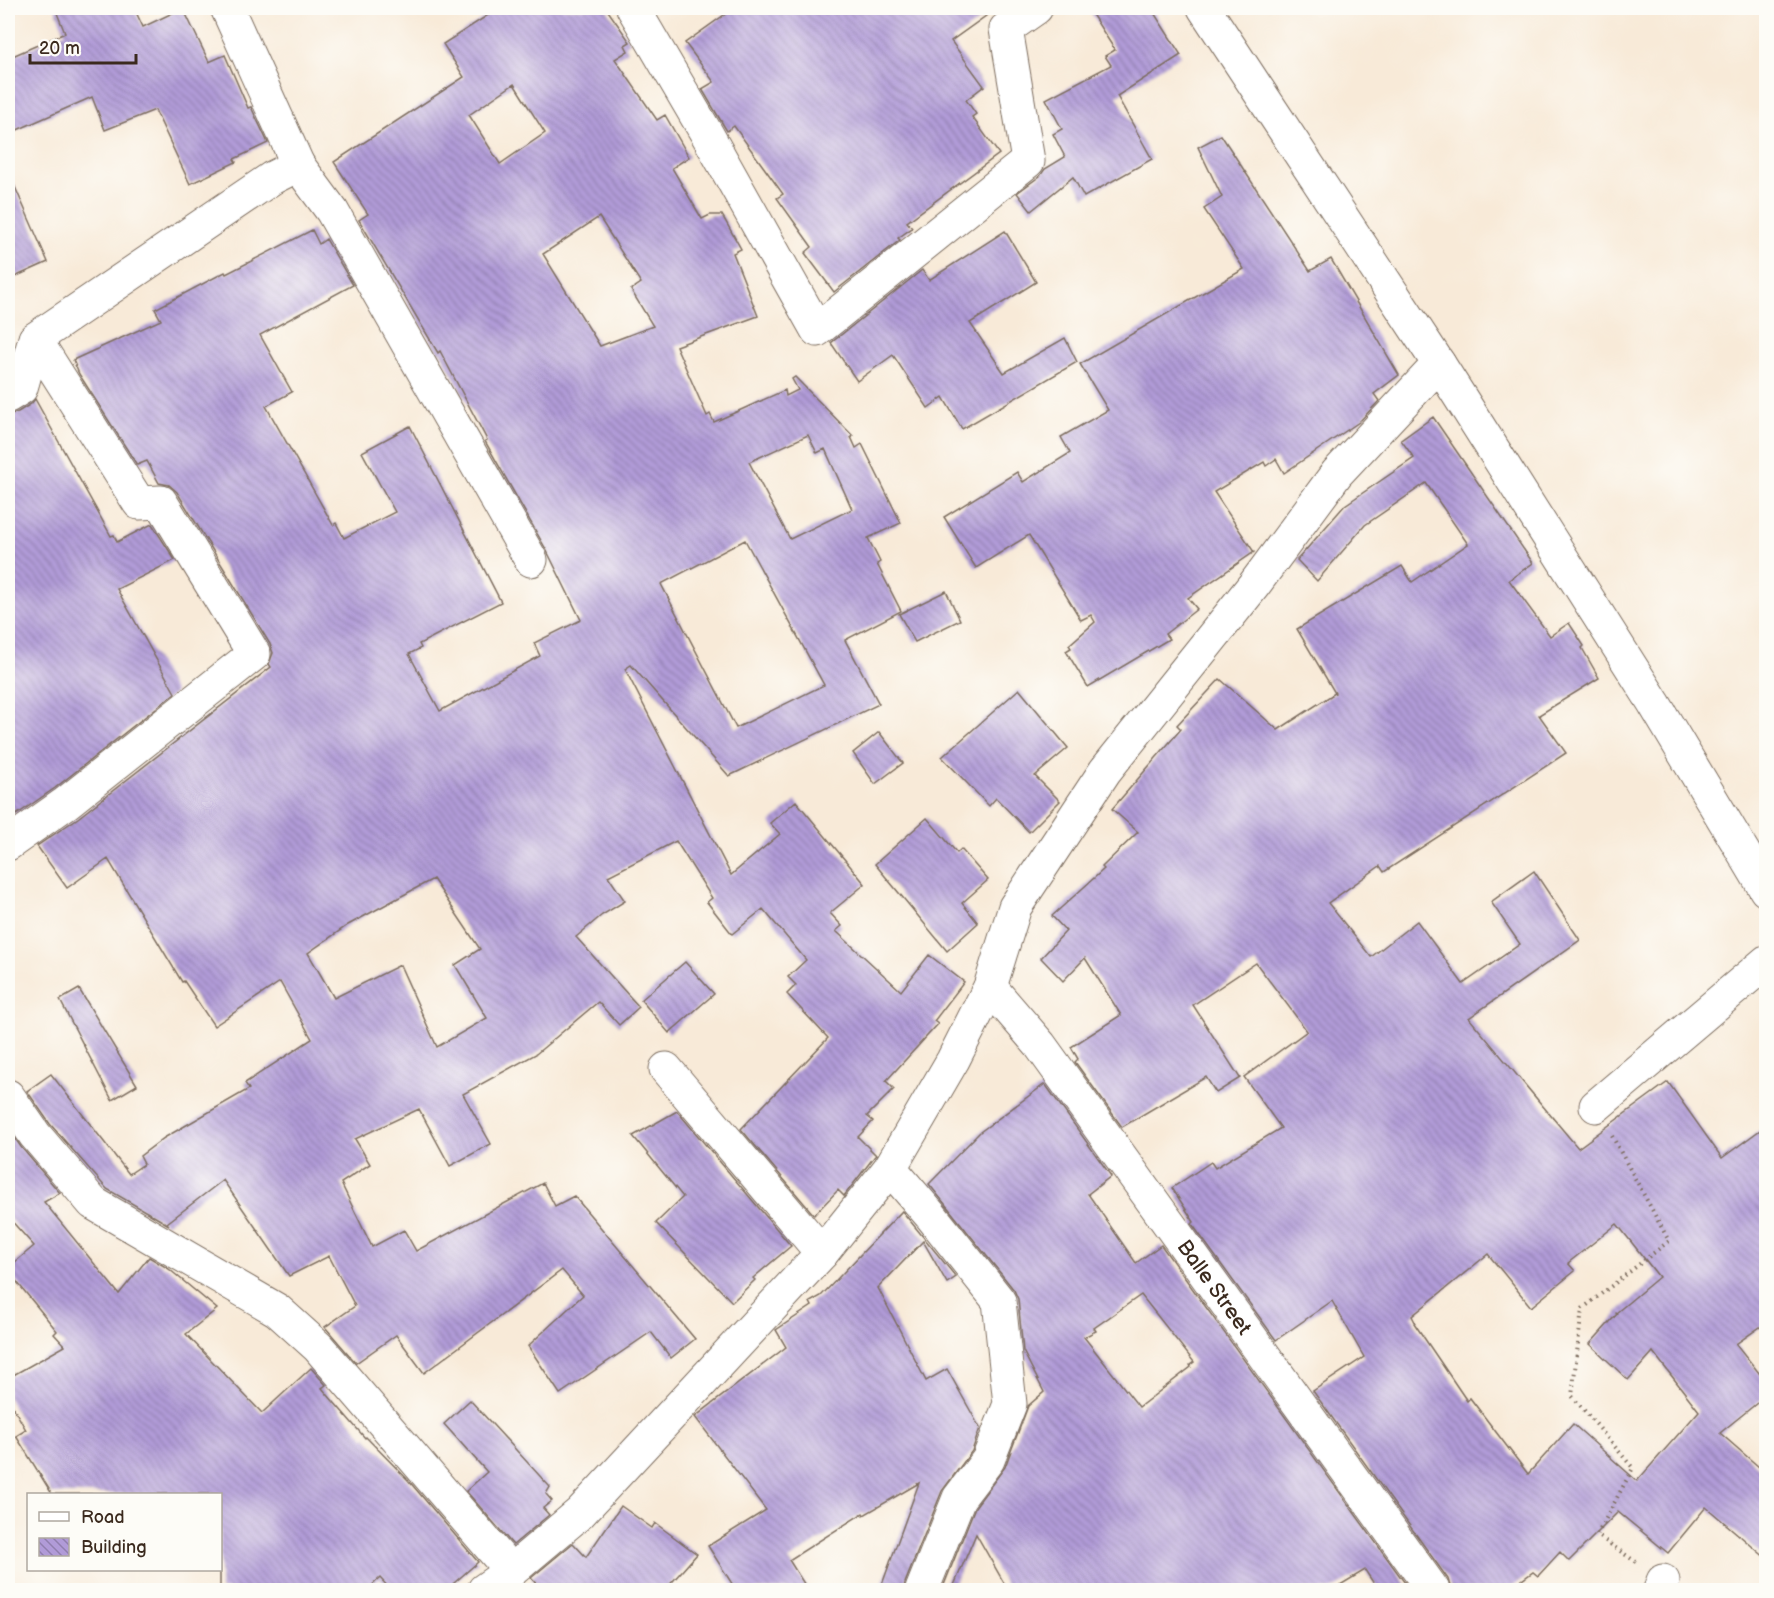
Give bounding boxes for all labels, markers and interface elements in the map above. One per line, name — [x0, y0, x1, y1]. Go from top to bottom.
scale bar — [30, 27, 136, 65]
text: 20 m — [39, 38, 80, 59]
street label: Balle Street — [1172, 1235, 1257, 1340]
legend — [27, 1493, 222, 1571]
text: Road — [81, 1507, 125, 1528]
text: Building — [81, 1537, 147, 1558]

